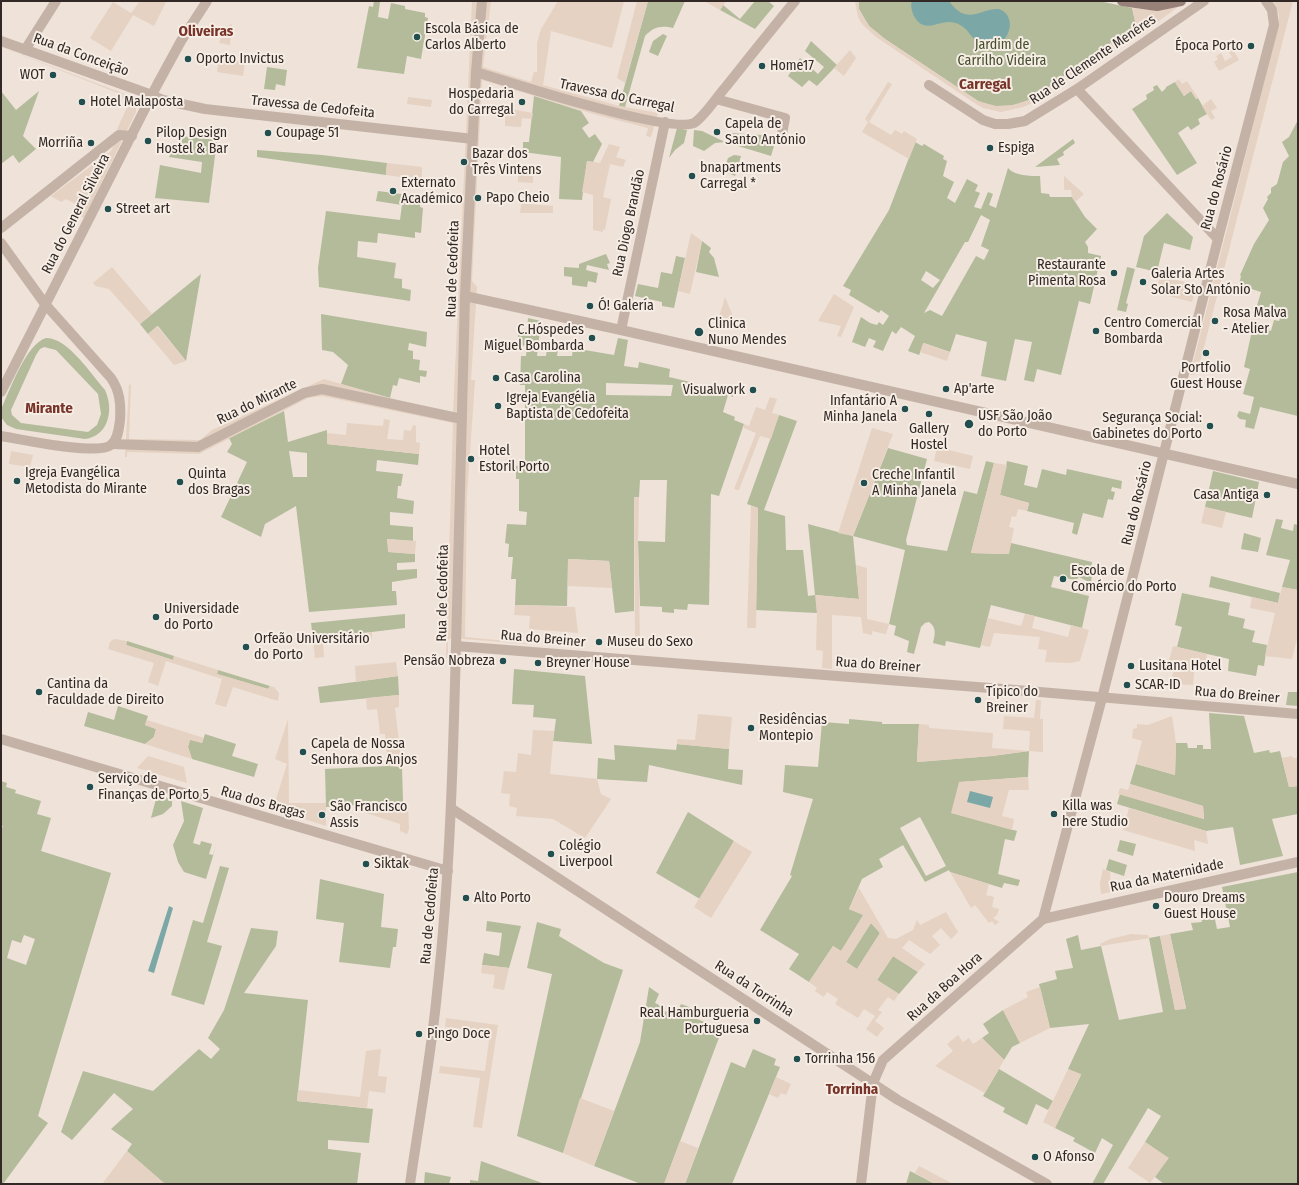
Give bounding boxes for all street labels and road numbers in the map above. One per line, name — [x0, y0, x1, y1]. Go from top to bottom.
street label: Rua de Clemente Menéres — [1027, 12, 1159, 108]
street label: Rua da Conceição — [31, 30, 131, 80]
street label: Travessa do Carregal — [558, 76, 676, 116]
street label: Travessa de Cedofeita — [250, 92, 376, 122]
street label: Rua do Rosário — [1198, 144, 1236, 232]
street label: Rua do General Silveira — [38, 151, 114, 277]
street label: Rua Diogo Brandão — [609, 168, 649, 278]
street label: Rua de Cedofeita — [443, 220, 463, 318]
street label: Rua do Mirante — [214, 375, 300, 429]
street label: Rua do Rosário — [1118, 459, 1156, 547]
street label: Rua de Cedofeita — [434, 544, 452, 642]
street label: Rua do Breiner — [500, 627, 586, 651]
street label: Rua do Breiner — [835, 654, 921, 676]
street label: Rua do Breiner — [1194, 683, 1280, 707]
street label: Rua dos Bragas — [219, 783, 307, 823]
street label: Rua da Maternidade — [1109, 856, 1225, 896]
street label: Rua de Cedofeita — [417, 867, 443, 965]
street label: Rua da Boa Hora — [904, 949, 986, 1025]
street label: Rua da Torrinha — [711, 957, 797, 1021]

